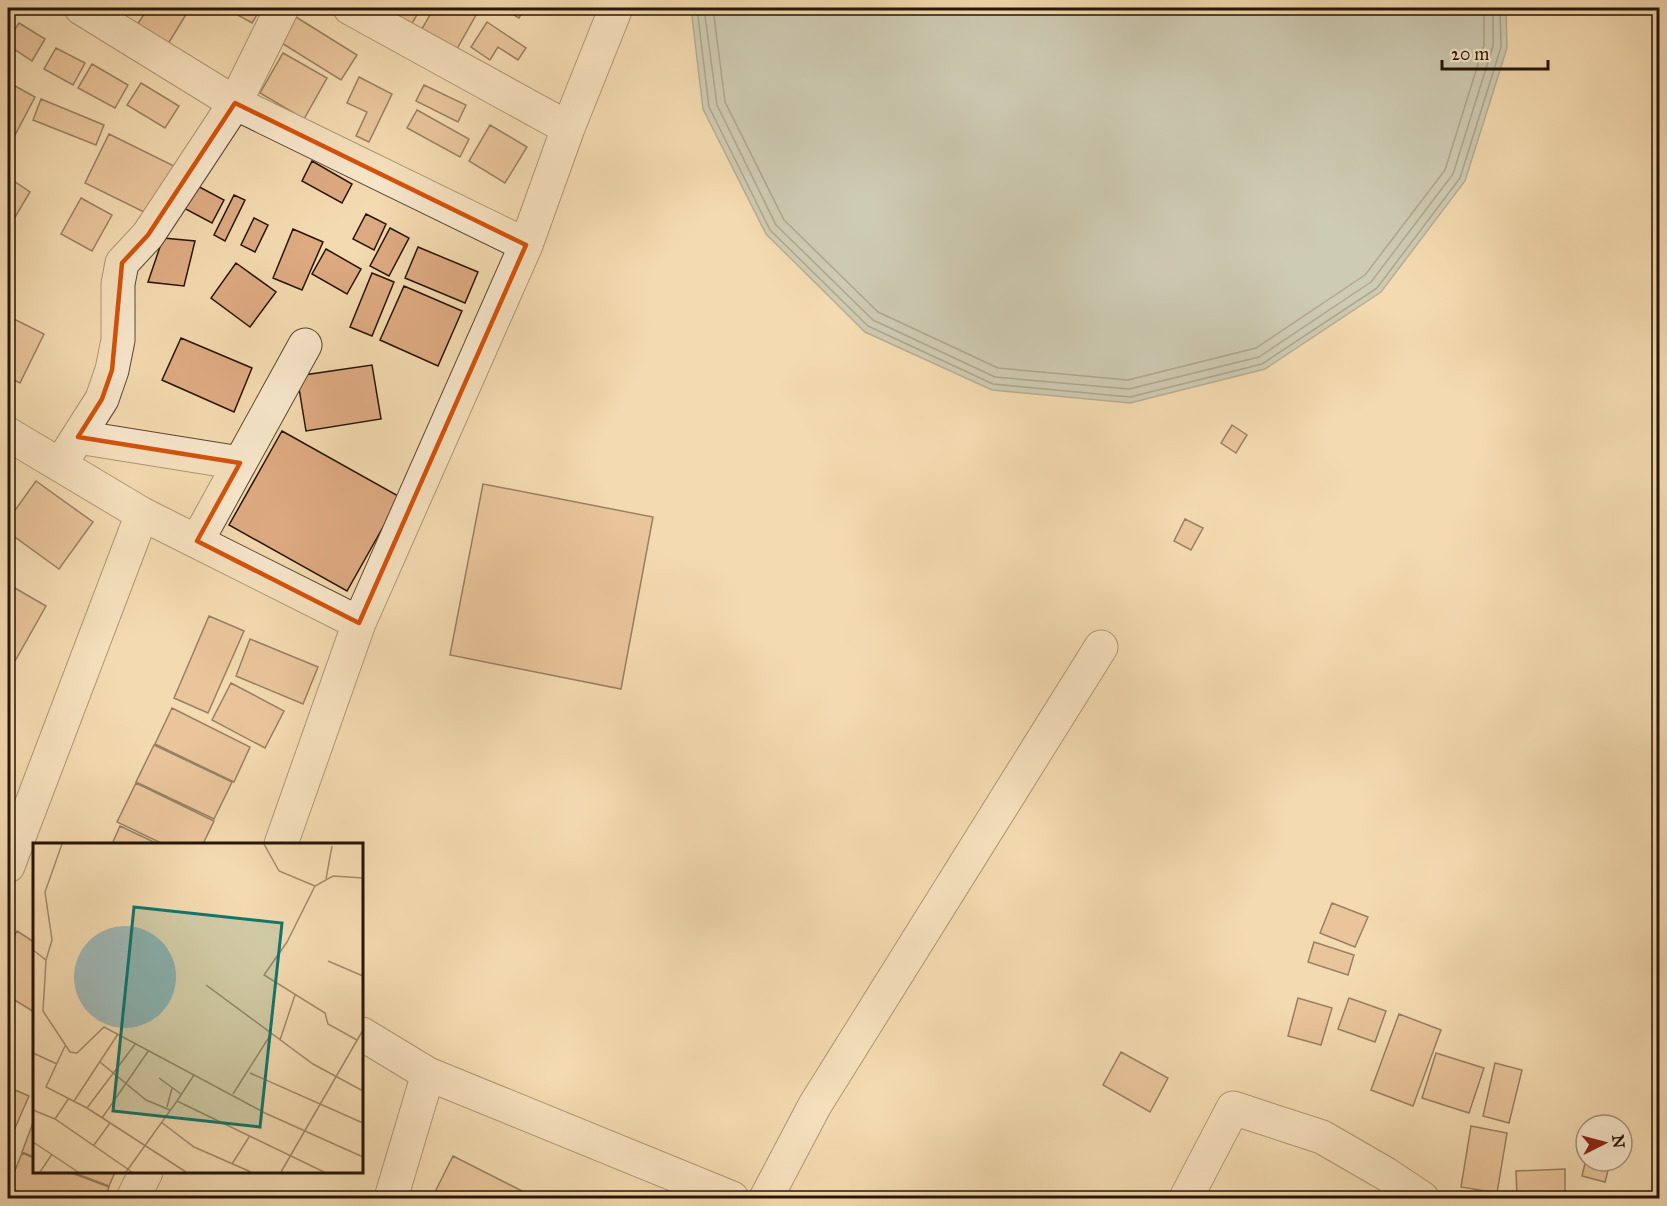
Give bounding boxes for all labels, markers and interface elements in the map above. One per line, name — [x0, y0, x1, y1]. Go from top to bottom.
scale bar — [1442, 33, 1548, 71]
text: 20 m — [1451, 43, 1489, 65]
inset map — [33, 843, 363, 1173]
north arrow — [1574, 1113, 1634, 1173]
text: N — [1608, 1134, 1629, 1150]

